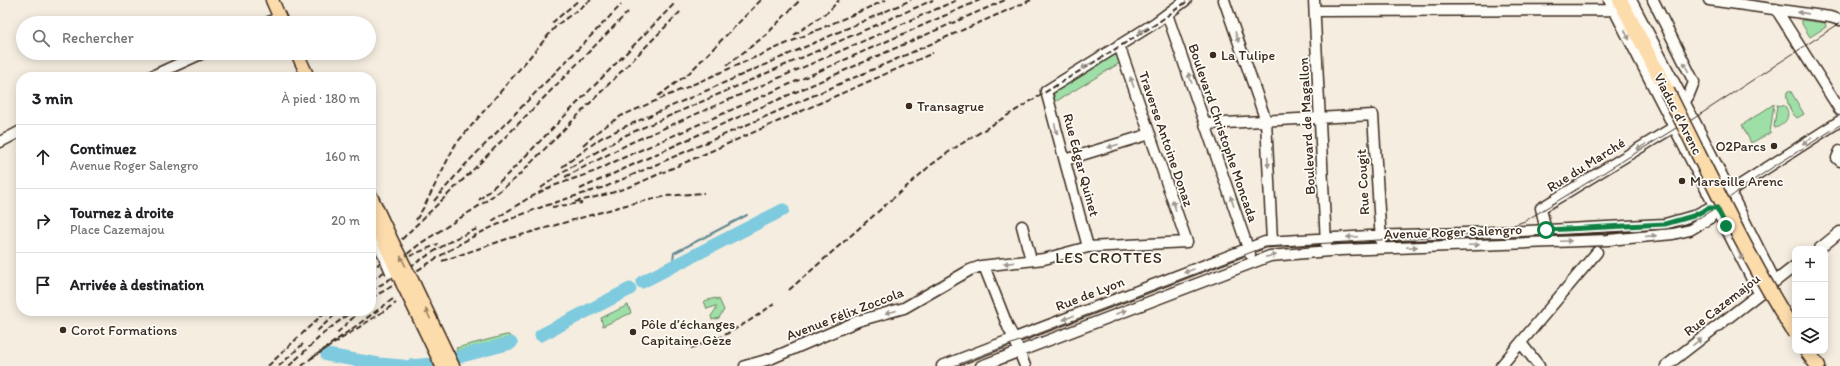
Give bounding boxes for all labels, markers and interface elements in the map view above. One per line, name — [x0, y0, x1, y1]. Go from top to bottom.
one-way arrow — [1797, 10, 1809, 16]
search box — [16, 16, 376, 60]
one-way arrow — [1138, 26, 1149, 34]
icon: search — [30, 27, 52, 49]
text: Rechercher — [62, 29, 134, 47]
one-way arrow — [1624, 29, 1630, 41]
one-way arrow — [1234, 31, 1240, 43]
street label: Boulevard Christophe Moncada — [1184, 42, 1262, 225]
place label: La Tulipe — [1221, 47, 1275, 64]
marker: La Tulipe — [1208, 50, 1218, 60]
street label: Boulevard de Magallon — [1295, 57, 1319, 195]
one-way arrow — [1683, 61, 1689, 72]
one-way arrow — [1081, 62, 1091, 70]
street label: Traverse Antoine Donaz — [1135, 69, 1197, 209]
street label: Viaduc d'Arenc — [1650, 70, 1706, 158]
one-way arrow — [1187, 72, 1193, 84]
one-way arrow — [1128, 76, 1134, 88]
text: 3 min — [32, 88, 73, 108]
text: À pied · 180 m — [281, 91, 360, 106]
place label: Transagrue — [917, 98, 985, 115]
marker: Transagrue — [904, 101, 914, 111]
street label: Rue Edgar Quinet — [1059, 112, 1103, 218]
one-way arrow — [1053, 123, 1059, 135]
street label: Rue du Marché — [1544, 134, 1629, 196]
place label: O2Parcs — [1715, 138, 1766, 155]
one-way arrow — [1801, 138, 1813, 145]
text: Continuez — [70, 140, 136, 158]
marker: O2Parcs — [1769, 141, 1779, 151]
one-way arrow — [1107, 143, 1119, 149]
one-way arrow — [1636, 143, 1646, 151]
icon: ahead — [32, 146, 54, 168]
text: 160 m — [325, 149, 360, 164]
street label: Rue Cougit — [1353, 149, 1373, 215]
one-way arrow — [1264, 156, 1271, 168]
text: Avenue Roger Salengro — [70, 158, 198, 173]
place label: Marseille Arenc — [1690, 173, 1784, 190]
marker: Marseille Arenc — [1677, 176, 1687, 186]
one-way arrow — [1229, 195, 1235, 207]
one-way arrow — [1171, 198, 1177, 210]
text: Tournez à droite — [70, 204, 174, 222]
icon: right — [32, 210, 54, 232]
text: 20 m — [331, 213, 360, 228]
route end — [1717, 217, 1735, 235]
street label: Avenue Roger Salengro — [1384, 221, 1522, 243]
route start — [1537, 221, 1555, 239]
text: Place Cazemajou — [70, 222, 165, 237]
one-way arrow — [1346, 233, 1358, 240]
one-way arrow — [1645, 233, 1657, 239]
one-way arrow — [1560, 238, 1572, 245]
one-way arrow — [1468, 242, 1481, 248]
one-way arrow — [1406, 244, 1419, 250]
map controls — [1792, 246, 1828, 354]
button: + — [1792, 246, 1828, 282]
district label: LES CROTTES — [1055, 248, 1163, 267]
one-way arrow — [1737, 249, 1743, 261]
one-way arrow — [1265, 253, 1277, 259]
one-way arrow — [399, 255, 406, 267]
one-way arrow — [1003, 260, 1015, 266]
one-way arrow — [1182, 268, 1194, 274]
street label: Rue Cazemajou — [1681, 270, 1764, 340]
street label: Rue de Lyon — [1053, 273, 1127, 315]
icon: arrive — [32, 274, 54, 296]
text: Arrivée à destination — [70, 276, 204, 294]
button: − — [1792, 282, 1828, 318]
street label: Avenue Félix Zoccola — [784, 284, 907, 344]
one-way arrow — [425, 308, 431, 320]
one-way arrow — [885, 309, 897, 315]
one-way arrow — [1115, 309, 1127, 315]
one-way arrow — [1061, 315, 1073, 321]
place label: Pôle d’échanges Capitaine Gèze — [641, 316, 735, 349]
button: layers — [1792, 318, 1828, 354]
place label: Corot Formations — [71, 322, 177, 339]
marker: Corot Formations — [58, 325, 68, 335]
marker: Pôle d’échanges Capitaine Gèze — [628, 327, 638, 337]
one-way arrow — [1691, 337, 1702, 346]

